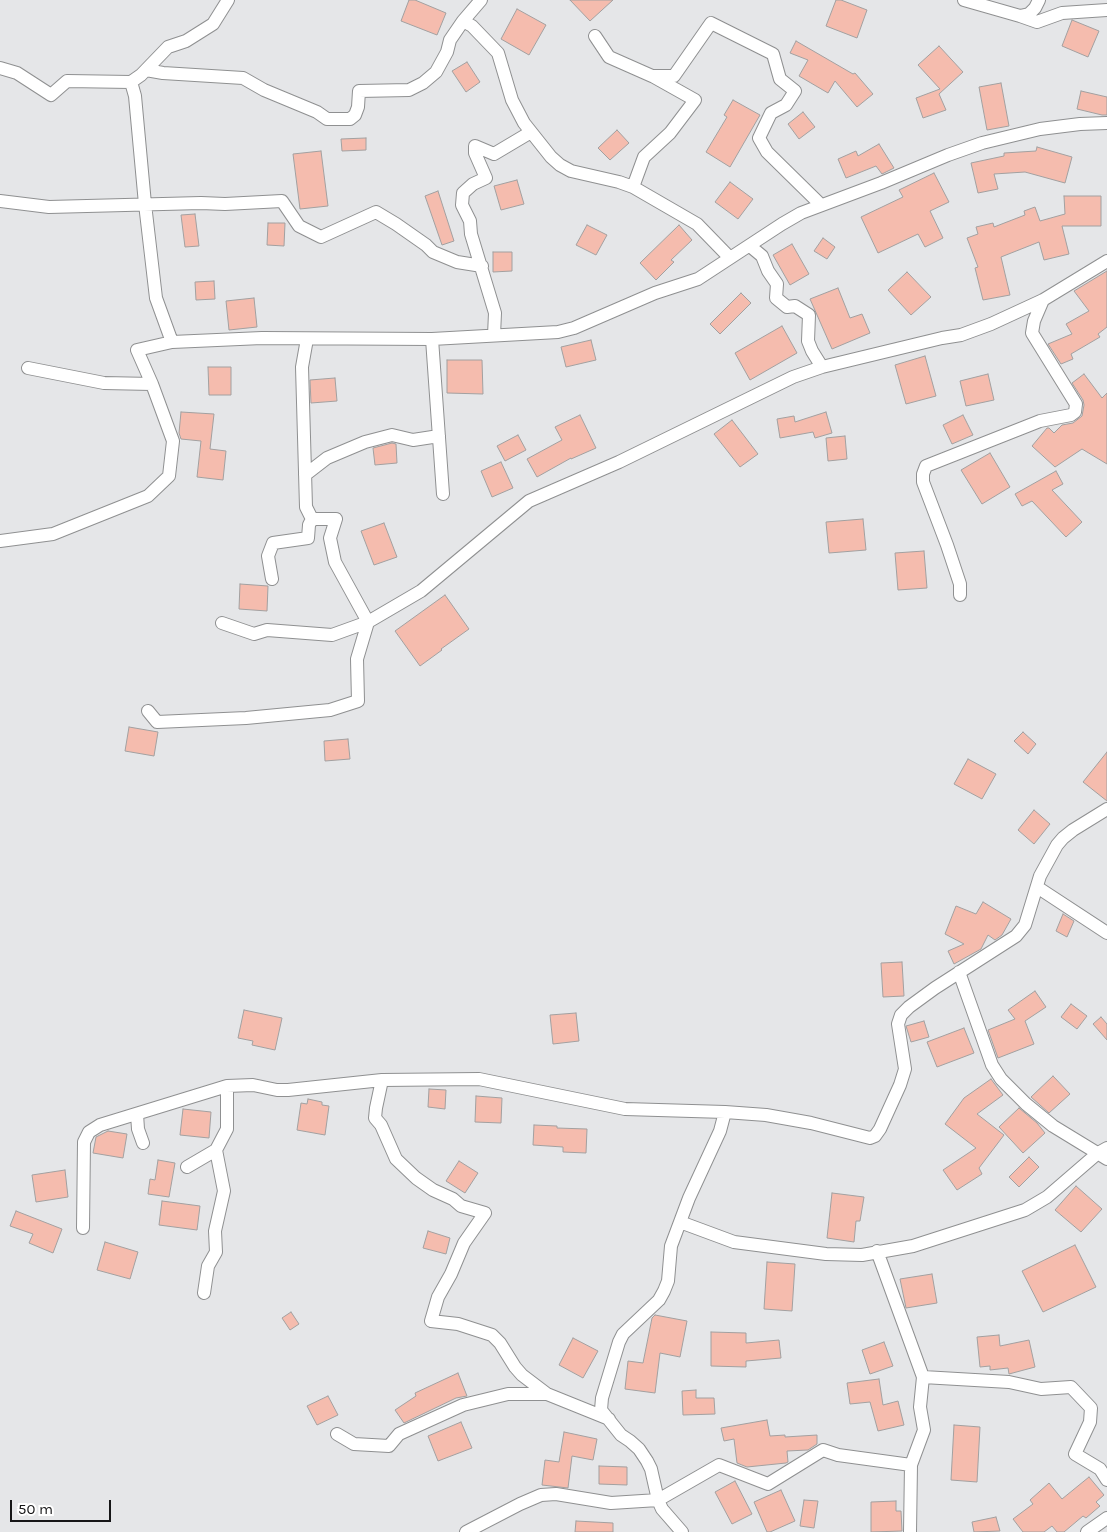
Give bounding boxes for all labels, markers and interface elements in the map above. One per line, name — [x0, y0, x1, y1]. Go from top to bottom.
scale bar — [12, 1490, 114, 1522]
text: 50 m — [18, 1500, 53, 1518]

